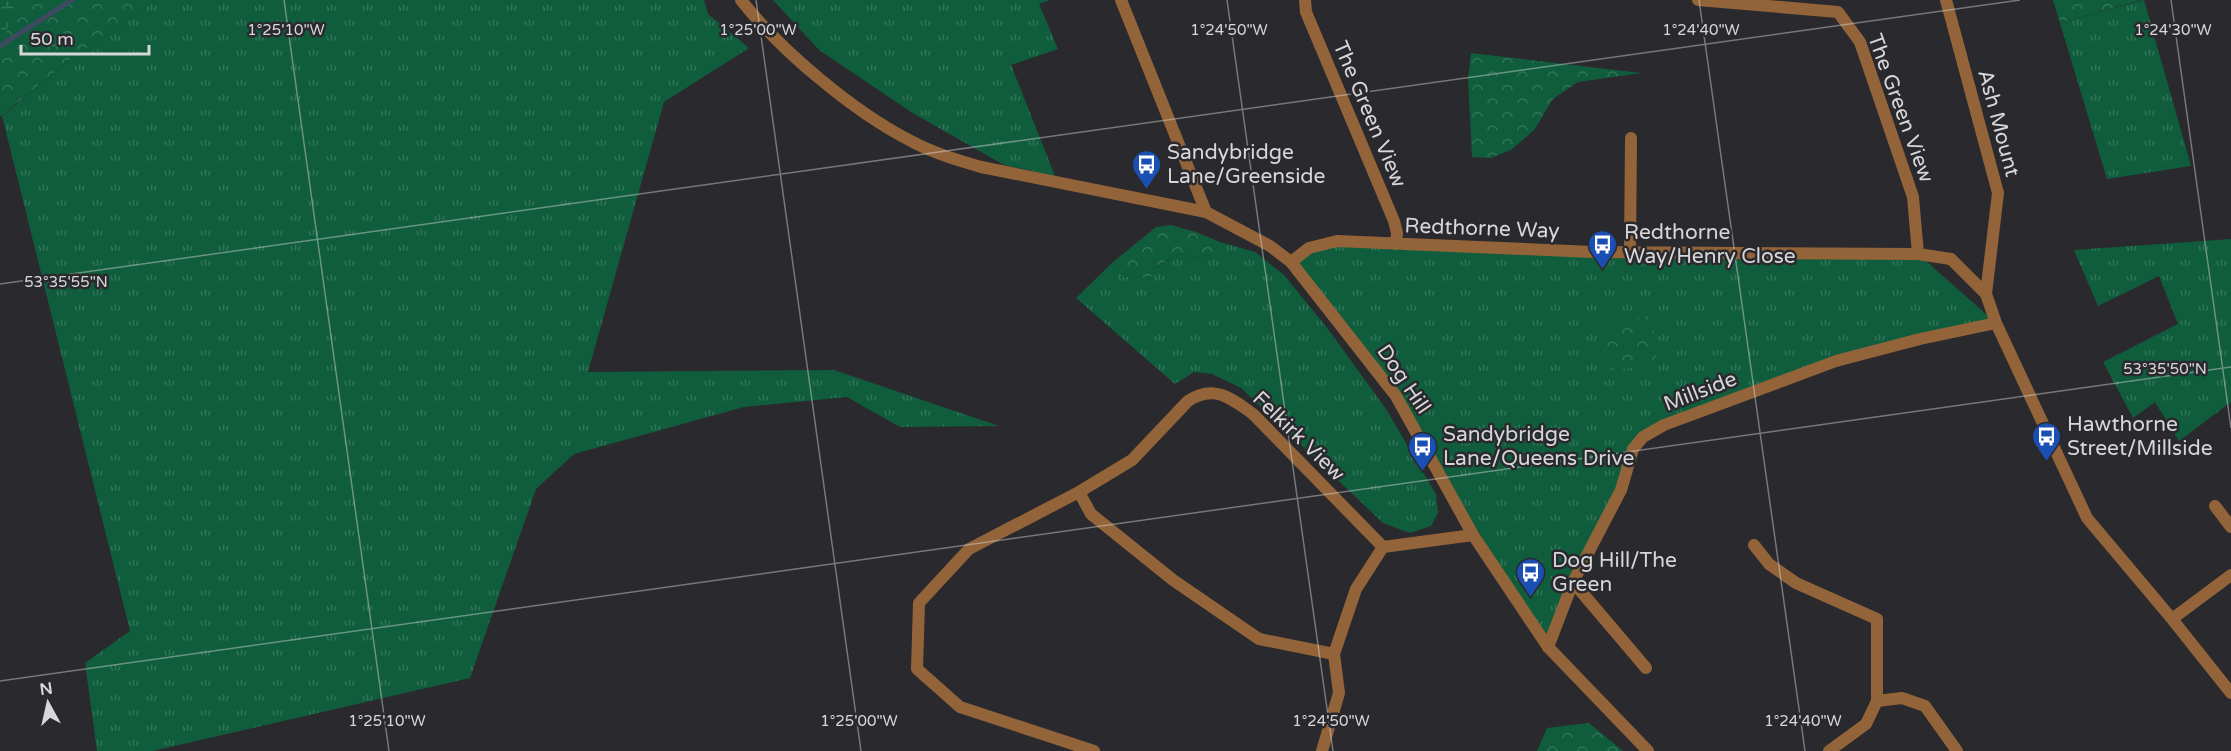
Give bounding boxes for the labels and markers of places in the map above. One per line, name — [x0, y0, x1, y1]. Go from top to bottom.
place label: Sandybridge Lane/Greenside — [1167, 140, 1326, 189]
bus stop icon: Sandybridge Lane/Greenside — [1130, 148, 1162, 190]
place label: Redthorne Way/Henry Close — [1624, 220, 1796, 269]
bus stop icon: Redthorne Way/Henry Close — [1587, 228, 1619, 270]
place label: Hawthorne Street/Millside — [2067, 412, 2213, 461]
bus stop icon: Hawthorne Street/Millside — [2030, 420, 2062, 462]
place label: Sandybridge Lane/Queens Drive — [1443, 422, 1634, 471]
bus stop icon: Sandybridge Lane/Queens Drive — [1406, 430, 1438, 472]
place label: Dog Hill/The Green — [1552, 548, 1677, 597]
bus stop icon: Dog Hill/The Green — [1515, 556, 1547, 598]

